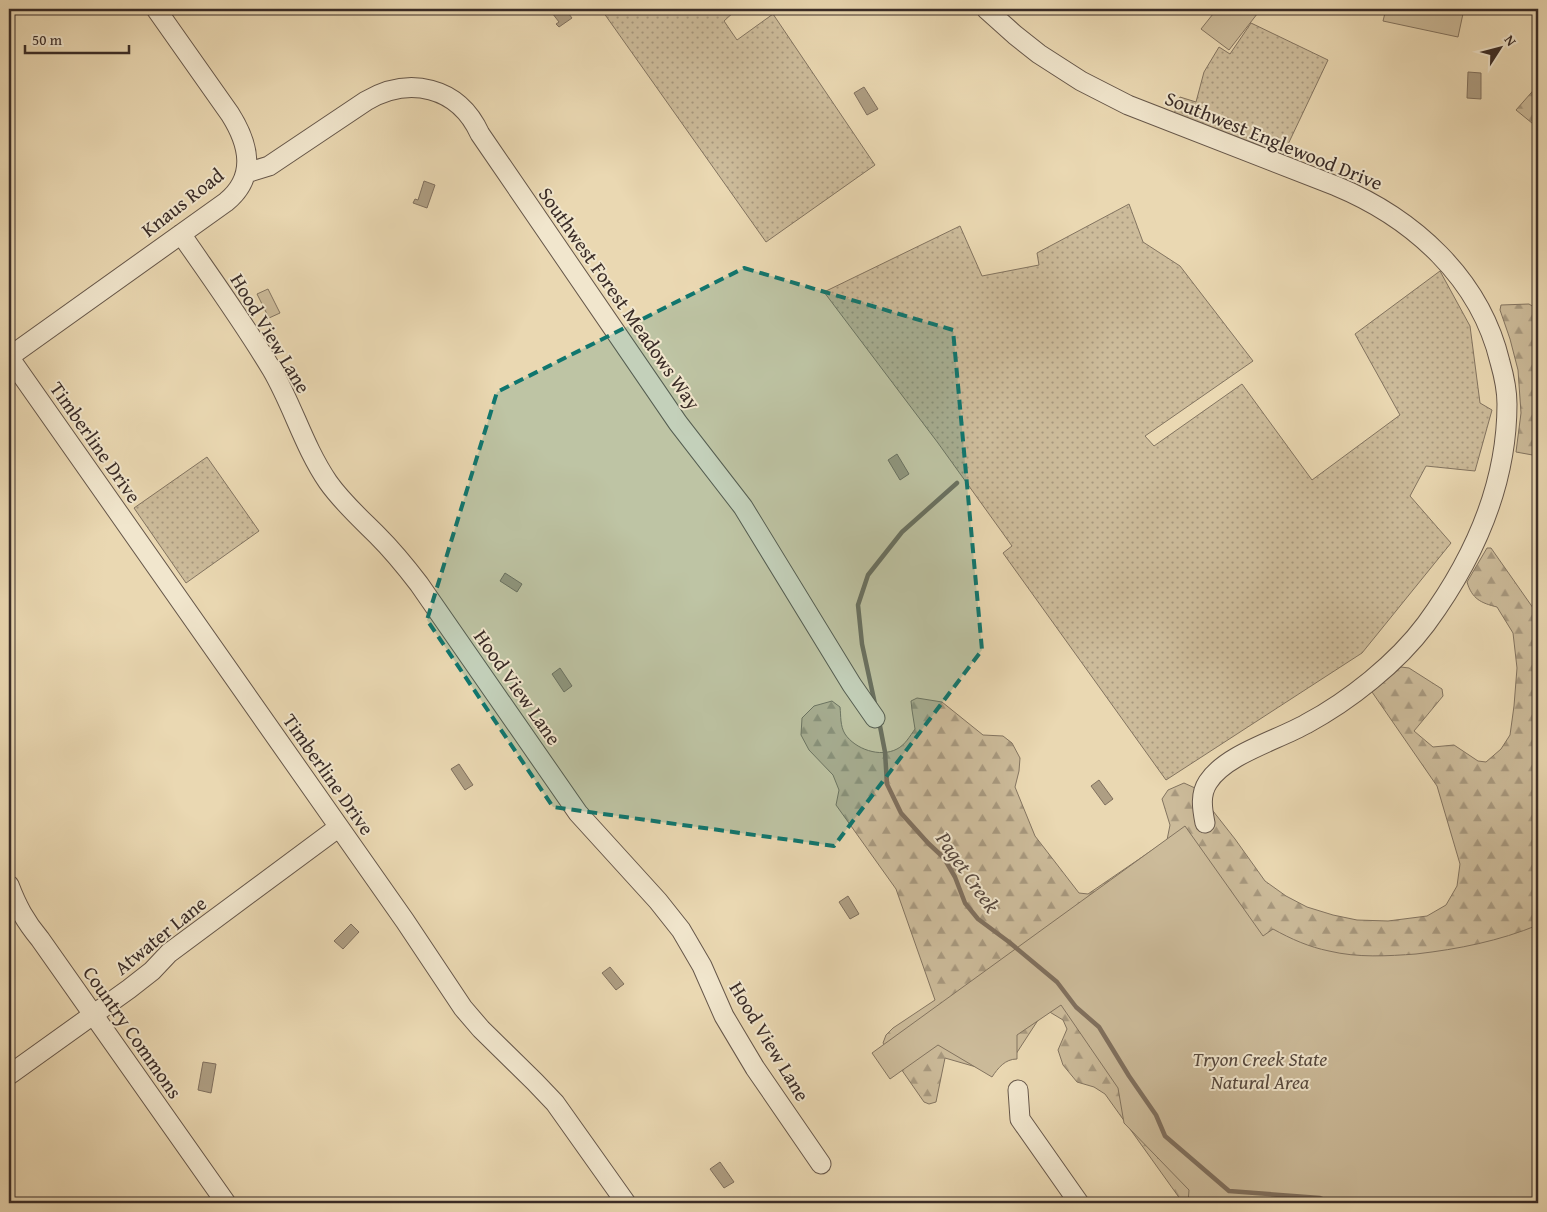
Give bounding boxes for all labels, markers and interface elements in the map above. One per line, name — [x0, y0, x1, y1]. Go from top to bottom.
scale bar — [25, 22, 129, 54]
north arrow — [1474, 22, 1524, 72]
text: 50 m — [32, 29, 63, 50]
text: N — [1500, 31, 1522, 51]
street label: Southwest Englewood Drive — [1161, 83, 1387, 197]
street label: Knaus Road — [135, 160, 230, 243]
street label: Southwest Forest Meadows Way — [532, 181, 708, 415]
street label: Hood View Lane — [224, 268, 318, 398]
street label: Timberline Drive — [43, 375, 149, 509]
street label: Hood View Lane — [467, 623, 569, 751]
street label: Timberline Drive — [276, 707, 382, 841]
water label: Paget Creek — [928, 824, 1008, 919]
street label: Atwater Lane — [108, 889, 212, 981]
street label: Country Commons — [76, 960, 190, 1104]
street label: Hood View Lane — [723, 976, 817, 1106]
park label: Tryon Creek State Natural Area — [1193, 1044, 1327, 1096]

